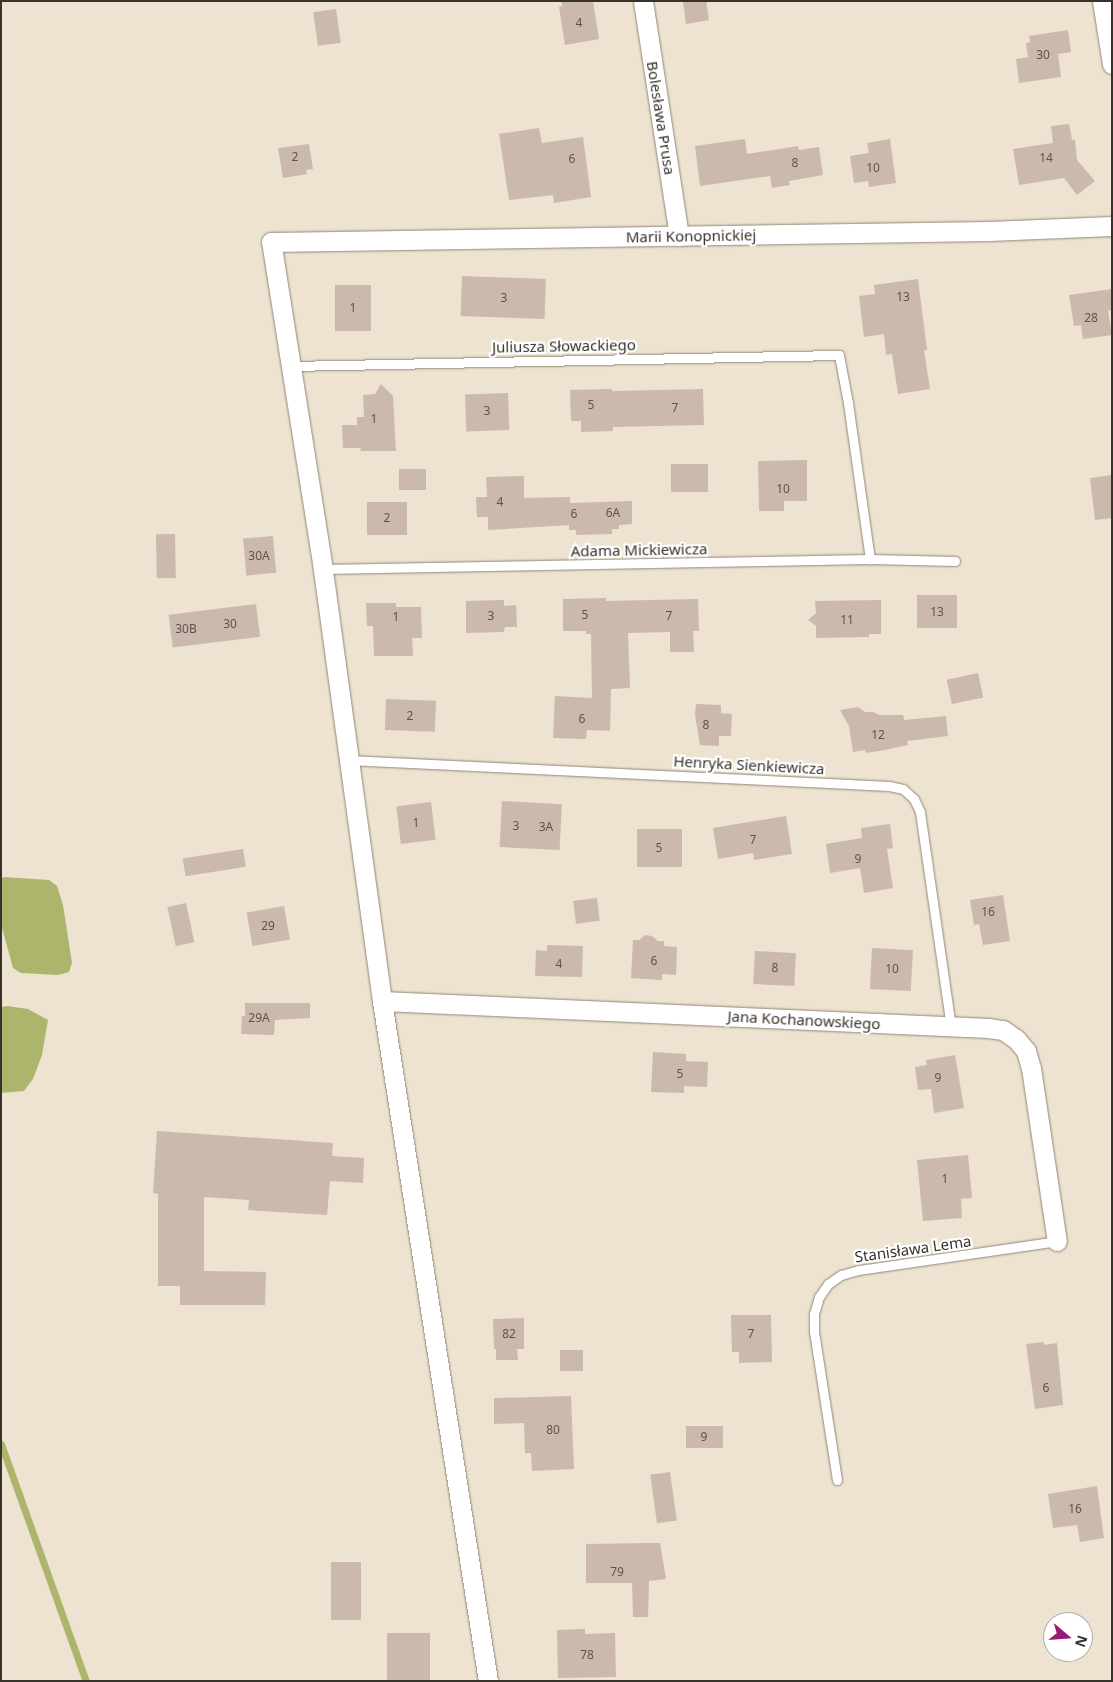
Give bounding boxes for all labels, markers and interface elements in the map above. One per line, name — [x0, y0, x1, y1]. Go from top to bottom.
house number: 4 — [576, 16, 582, 30]
house number: 30 — [1036, 48, 1050, 62]
street label: Bolesława Prusa — [643, 60, 679, 176]
house number: 2 — [292, 150, 298, 164]
house number: 14 — [1039, 151, 1053, 165]
house number: 6 — [569, 152, 575, 166]
house number: 8 — [792, 156, 798, 170]
house number: 10 — [866, 161, 880, 175]
street label: Marii Konopnickiej — [626, 226, 756, 246]
house number: 13 — [896, 290, 910, 304]
house number: 3 — [501, 291, 507, 305]
house number: 1 — [350, 301, 356, 315]
house number: 28 — [1084, 311, 1098, 325]
street label: Juliusza Słowackiego — [492, 336, 636, 356]
house number: 5 — [588, 398, 594, 412]
house number: 7 — [672, 401, 678, 415]
house number: 3 — [484, 404, 490, 418]
house number: 1 — [371, 412, 377, 426]
house number: 10 — [776, 482, 790, 496]
house number: 4 — [497, 495, 503, 509]
house number: 6A — [606, 506, 620, 520]
house number: 6 — [571, 507, 577, 521]
house number: 2 — [384, 511, 390, 525]
street label: Adama Mickiewicza — [571, 540, 707, 560]
house number: 30A — [248, 549, 270, 563]
house number: 13 — [930, 605, 944, 619]
house number: 5 — [582, 608, 588, 622]
house number: 3 — [488, 609, 494, 623]
house number: 7 — [666, 609, 672, 623]
house number: 1 — [393, 610, 399, 624]
house number: 11 — [840, 613, 854, 627]
house number: 30 — [223, 617, 237, 631]
house number: 30B — [175, 622, 197, 636]
house number: 2 — [407, 709, 413, 723]
house number: 6 — [579, 712, 585, 726]
house number: 8 — [703, 718, 709, 732]
house number: 12 — [871, 728, 885, 742]
street label: Henryka Sienkiewicza — [673, 752, 825, 778]
house number: 1 — [413, 816, 419, 830]
house number: 3 — [513, 819, 519, 833]
house number: 3A — [539, 820, 553, 834]
house number: 7 — [750, 833, 756, 847]
house number: 5 — [656, 841, 662, 855]
house number: 9 — [855, 852, 861, 866]
house number: 16 — [981, 905, 995, 919]
house number: 29 — [261, 919, 275, 933]
house number: 6 — [651, 954, 657, 968]
house number: 4 — [556, 957, 562, 971]
house number: 8 — [772, 961, 778, 975]
house number: 10 — [885, 962, 899, 976]
street label: Jana Kochanowskiego — [727, 1007, 881, 1033]
house number: 29A — [248, 1011, 270, 1025]
house number: 5 — [677, 1067, 683, 1081]
house number: 9 — [935, 1071, 941, 1085]
house number: 1 — [942, 1172, 948, 1186]
street label: Stanisława Lema — [854, 1232, 972, 1266]
house number: 82 — [502, 1327, 516, 1341]
house number: 7 — [748, 1327, 754, 1341]
house number: 6 — [1043, 1381, 1049, 1395]
house number: 80 — [546, 1423, 560, 1437]
house number: 9 — [701, 1430, 707, 1444]
house number: 16 — [1068, 1502, 1082, 1516]
house number: 79 — [610, 1565, 624, 1579]
north arrow — [1043, 1612, 1093, 1662]
text: N — [1071, 1633, 1093, 1650]
house number: 78 — [580, 1648, 594, 1662]

